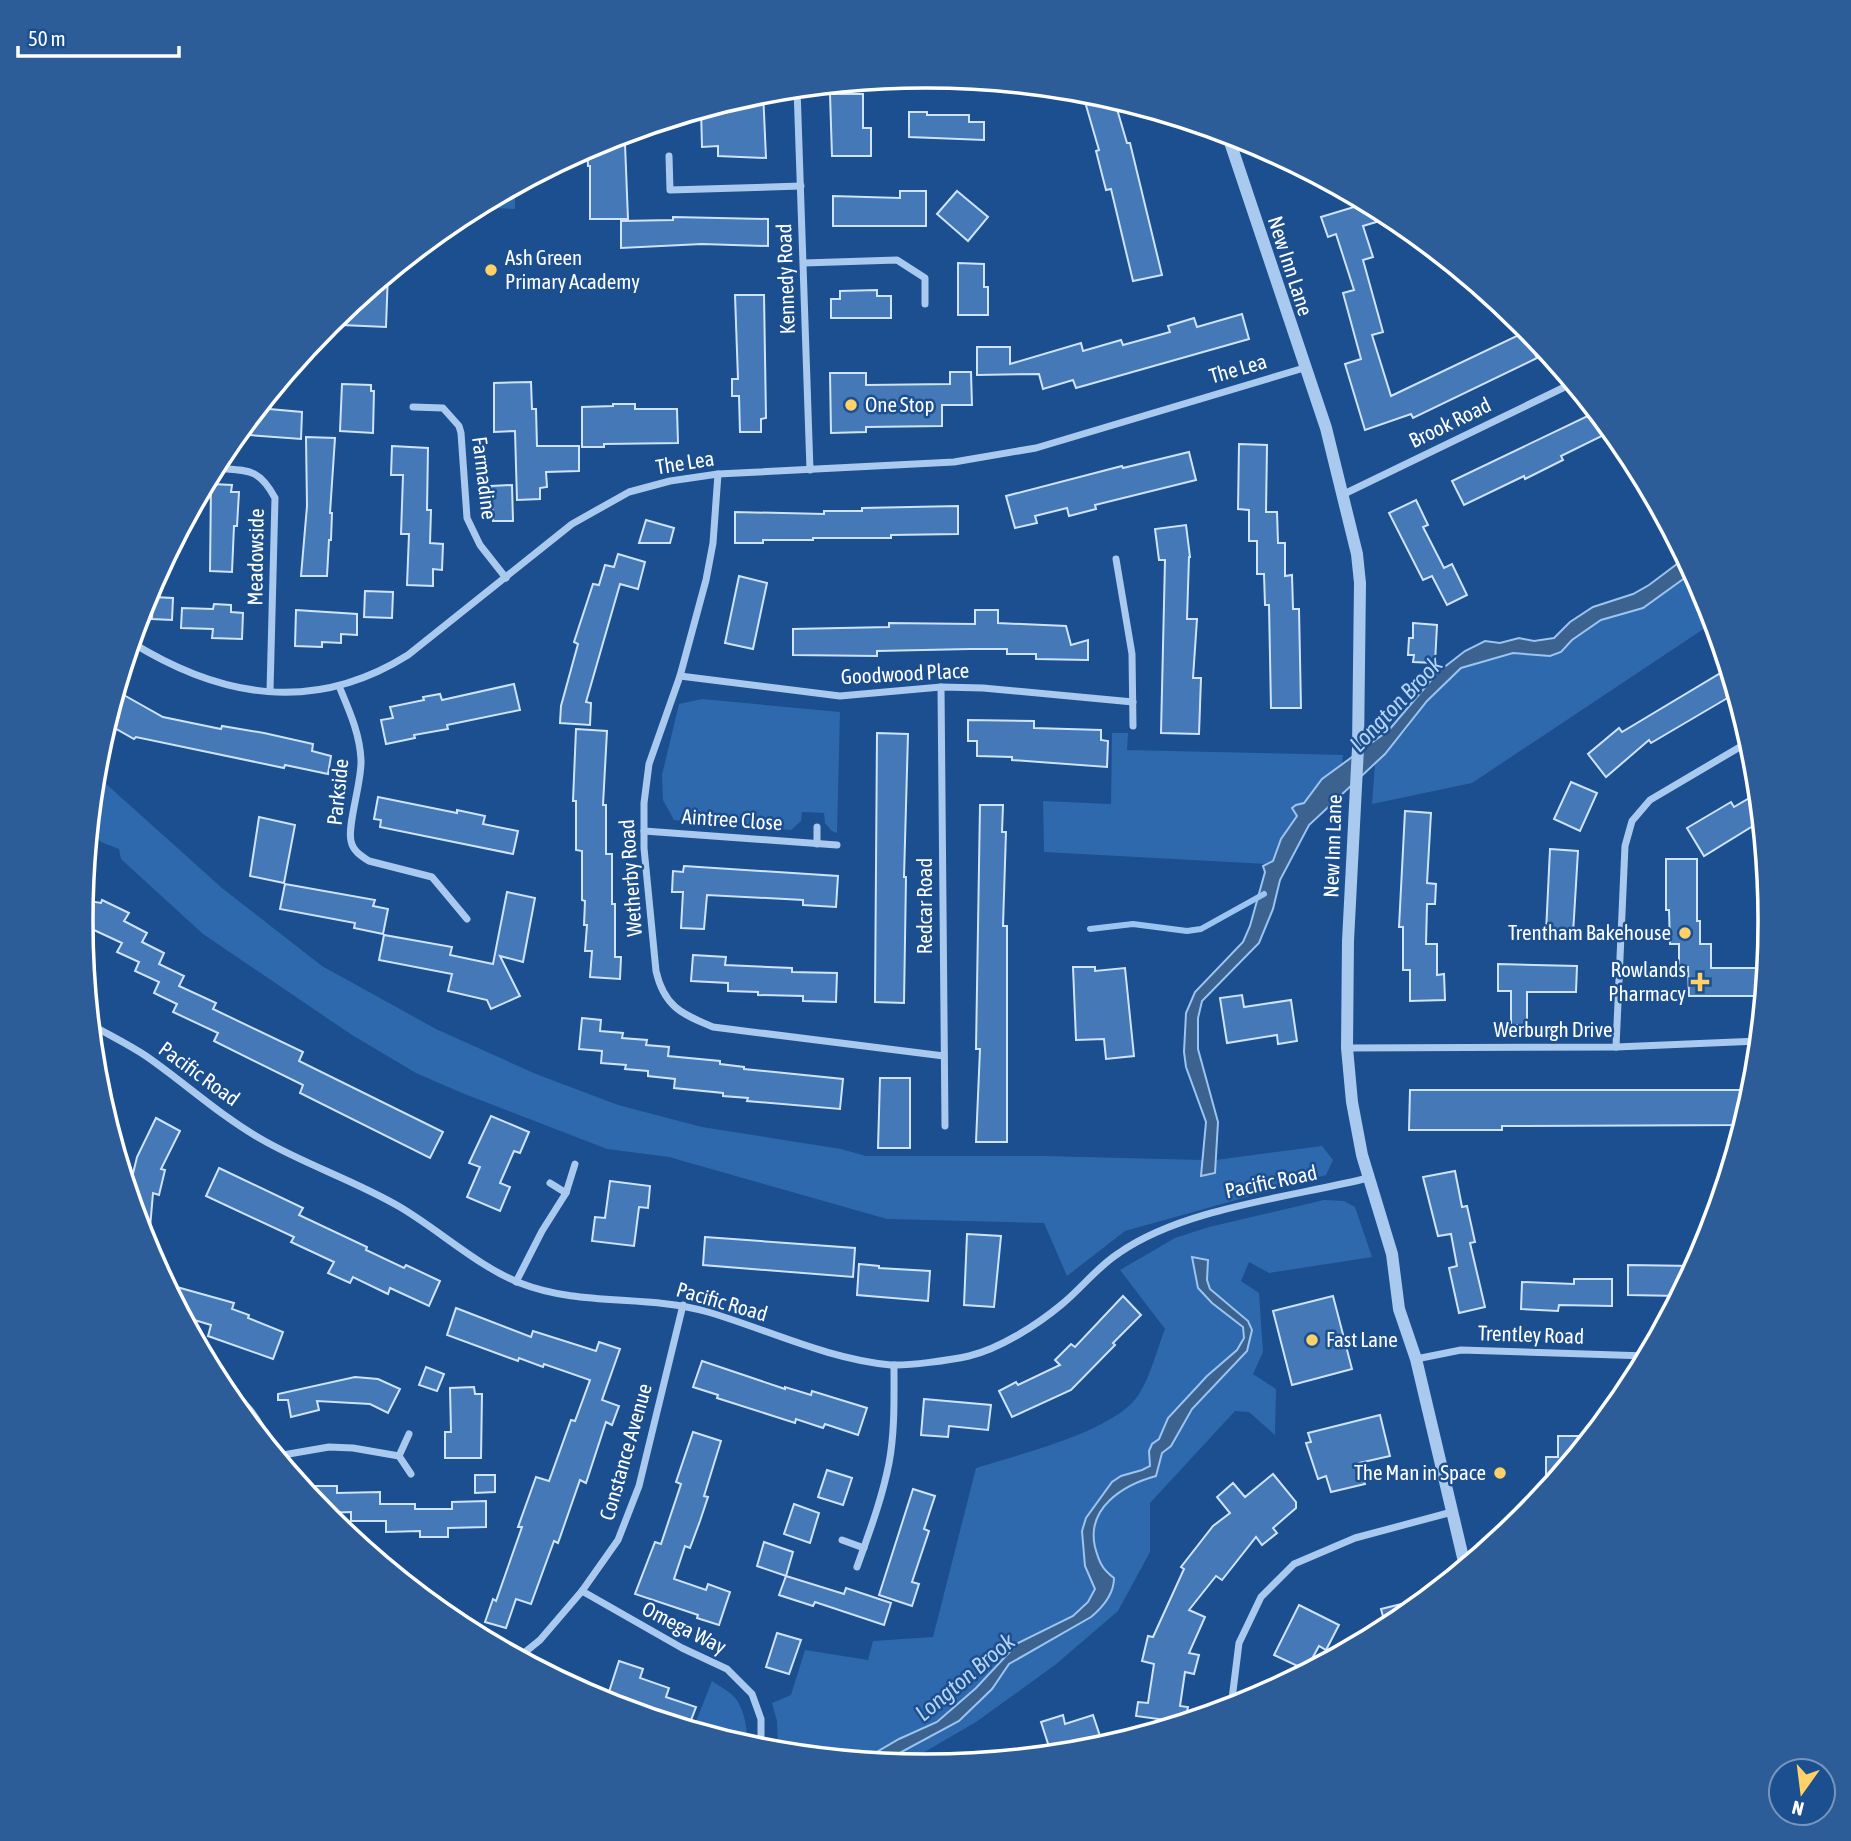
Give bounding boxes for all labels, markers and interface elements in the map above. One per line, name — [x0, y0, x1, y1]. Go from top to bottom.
scale bar — [18, 14, 178, 58]
text: 50 m — [28, 26, 66, 50]
street label: New Inn Lane — [1264, 213, 1318, 319]
street label: Kennedy Road — [771, 223, 799, 335]
place label: Ash Green Primary Academy — [505, 245, 640, 293]
marker: Ash Green Primary Academy — [483, 262, 499, 278]
street label: The Lea — [1206, 348, 1269, 388]
place label: One Stop — [865, 392, 934, 416]
street label: Brook Road — [1405, 392, 1494, 452]
marker: One Stop — [843, 397, 859, 413]
street label: Farmadine — [468, 435, 502, 521]
street label: The Lea — [654, 446, 716, 478]
street label: Meadowside — [242, 508, 268, 606]
water label: Longton Brook — [1344, 650, 1448, 757]
street label: Goodwood Place — [840, 658, 970, 688]
street label: Parkside — [322, 757, 352, 826]
street label: New Inn Lane — [1318, 794, 1346, 898]
street label: Aintree Close — [681, 804, 783, 834]
street label: Wetherby Road — [614, 819, 646, 937]
street label: Redcar Road — [912, 858, 936, 954]
place label: Trentham Bakehouse — [1508, 920, 1671, 944]
marker: Trentham Bakehouse — [1677, 925, 1693, 941]
place label: Rowlands Pharmacy — [1608, 957, 1686, 1005]
marker: Rowlands Pharmacy — [1692, 974, 1708, 990]
street label: Werburgh Drive — [1494, 1017, 1612, 1041]
street label: Pacific Road — [155, 1036, 245, 1110]
street label: Pacific Road — [1223, 1160, 1319, 1202]
street label: Pacific Road — [674, 1277, 771, 1325]
street label: Trentley Road — [1478, 1320, 1585, 1348]
place label: Fast Lane — [1326, 1327, 1398, 1351]
marker: Fast Lane — [1304, 1332, 1320, 1348]
street label: Constance Avenue — [594, 1381, 656, 1523]
place label: The Man in Space — [1354, 1460, 1486, 1484]
marker: The Man in Space — [1492, 1465, 1508, 1481]
street label: Omega Way — [638, 1596, 731, 1659]
water label: Longton Brook — [910, 1627, 1021, 1726]
north arrow — [1767, 1757, 1837, 1827]
text: N — [1790, 1796, 1806, 1821]

